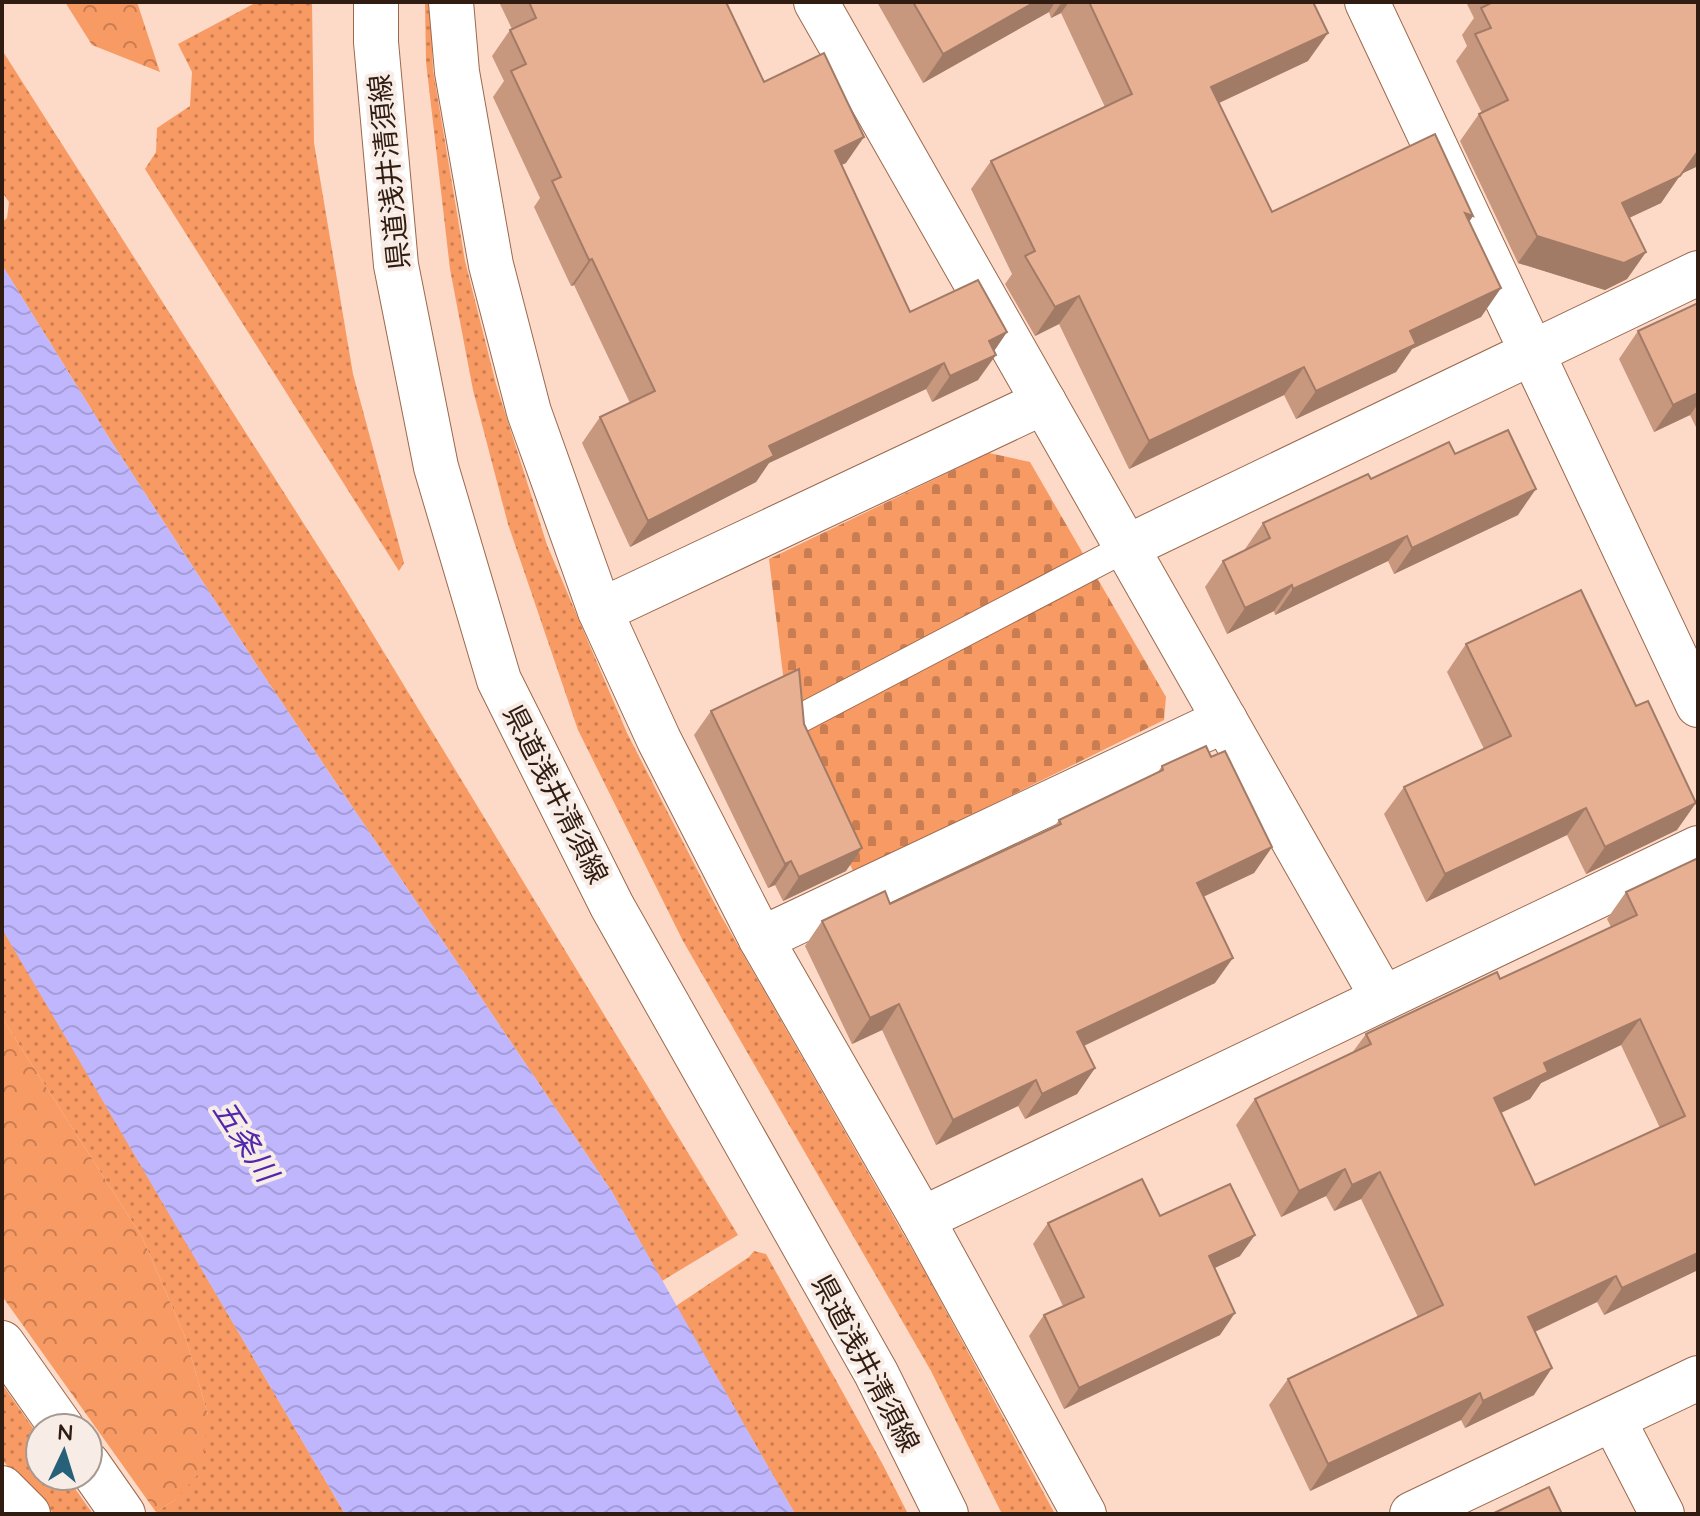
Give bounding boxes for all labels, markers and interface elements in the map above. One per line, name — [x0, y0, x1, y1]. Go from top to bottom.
street label: 県道浅井清須線 — [361, 73, 416, 271]
street label: 県道浅井清須線 — [496, 699, 617, 889]
water label: 五条川 — [205, 1092, 288, 1191]
street label: 県道浅井清須線 — [805, 1268, 928, 1458]
north arrow — [24, 1412, 104, 1492]
text: N — [56, 1418, 74, 1447]

